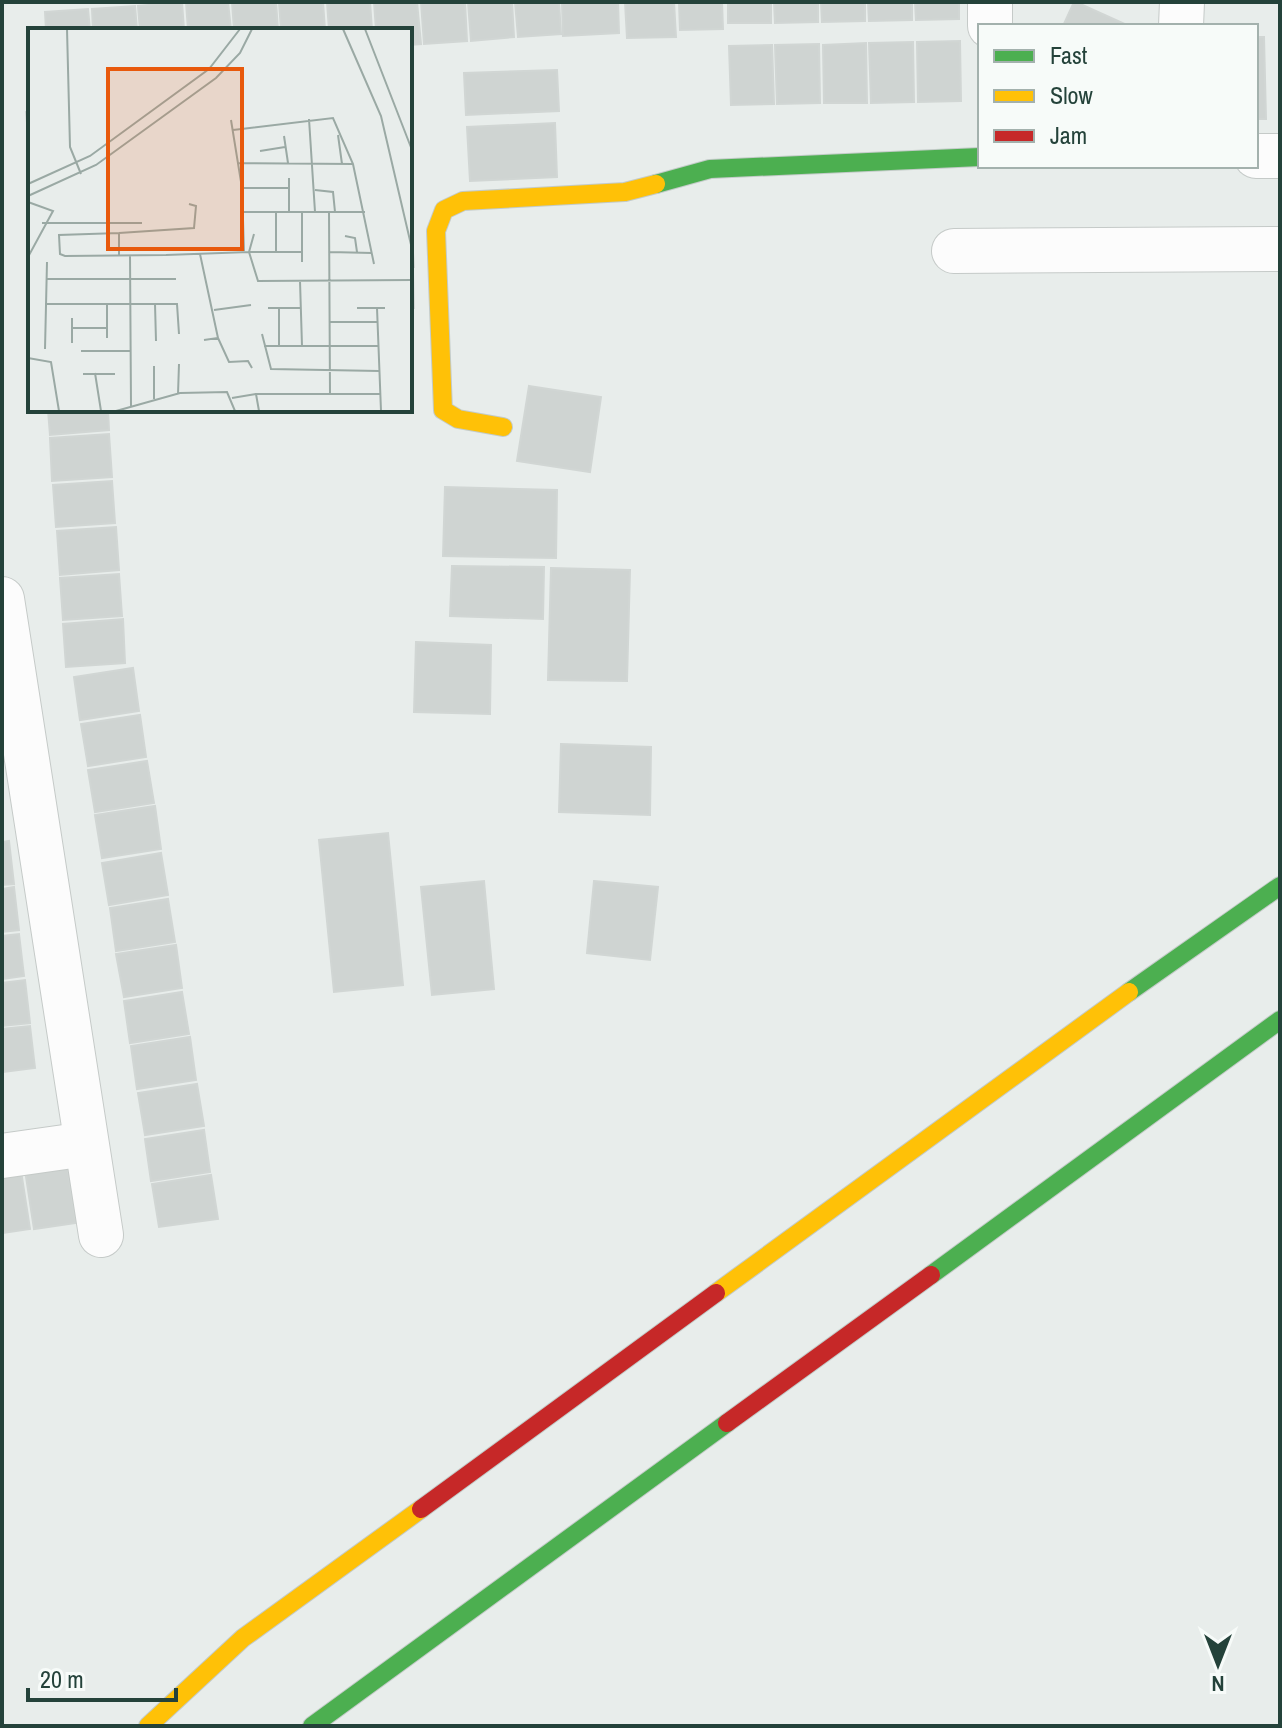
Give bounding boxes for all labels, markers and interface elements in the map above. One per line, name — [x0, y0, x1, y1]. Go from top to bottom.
legend — [978, 24, 1258, 168]
inset map — [28, 28, 412, 412]
text: Fast — [1050, 39, 1088, 71]
text: Slow — [1050, 79, 1093, 111]
text: Jam — [1050, 119, 1087, 151]
north arrow — [1178, 1624, 1258, 1704]
scale bar — [28, 1652, 176, 1702]
text: 20 m — [40, 1663, 84, 1695]
text: N — [1211, 1669, 1225, 1699]

